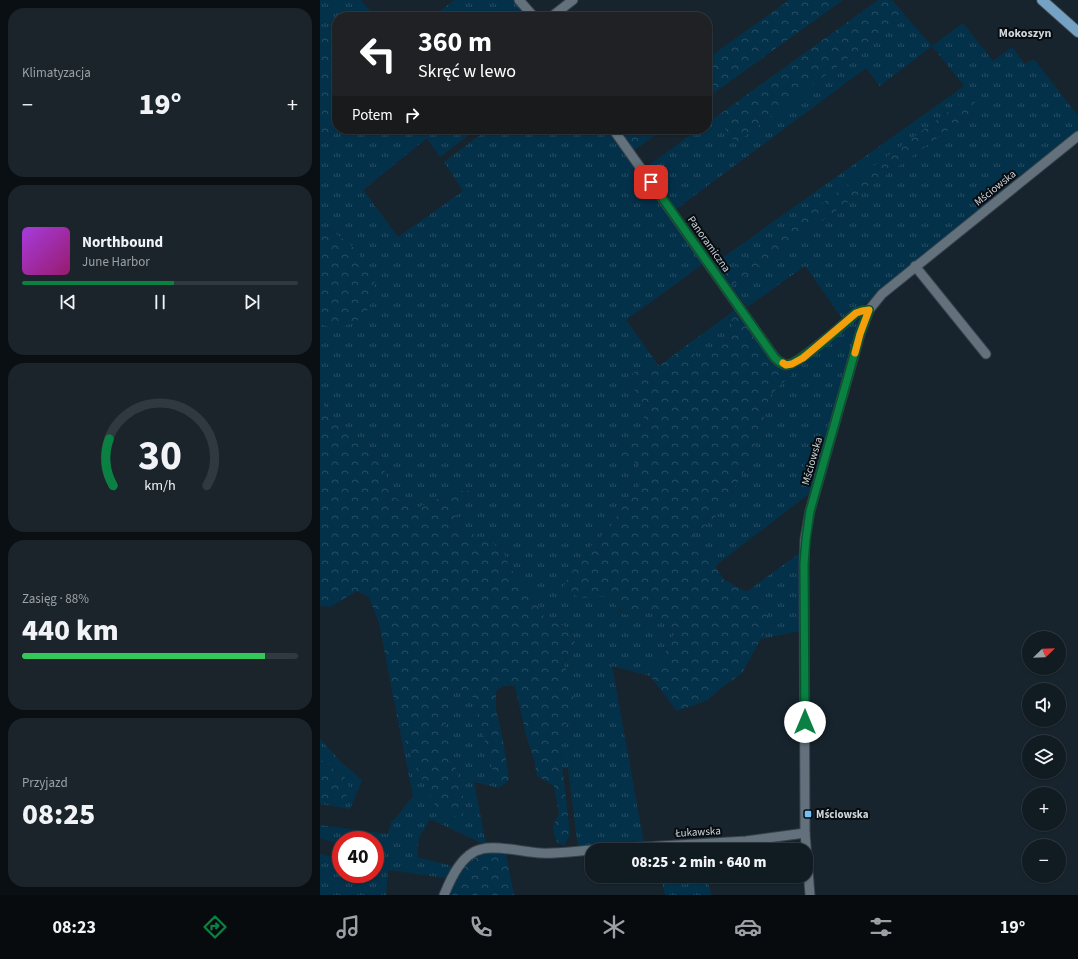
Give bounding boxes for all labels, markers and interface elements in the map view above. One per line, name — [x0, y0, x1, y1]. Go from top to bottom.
text: 360 m — [418, 22, 492, 62]
district label: Mokoszyn — [999, 25, 1051, 42]
icon: left — [352, 28, 404, 80]
text: Skręć w lewo — [418, 59, 516, 84]
text: Klimatyzacja — [22, 64, 91, 82]
text: 19° — [138, 83, 182, 126]
text: − — [22, 89, 33, 121]
text: + — [287, 89, 298, 121]
icon: right — [401, 104, 423, 126]
text: Potem — [352, 105, 393, 126]
pin — [634, 165, 668, 199]
street label: Mściowska — [971, 167, 1019, 209]
icon: arrive — [640, 171, 662, 193]
street label: Panoramiczna — [684, 213, 734, 275]
text: Northbound — [82, 232, 163, 253]
text: June Harbor — [82, 253, 150, 271]
icon: previous — [57, 291, 79, 313]
icon: pause — [149, 291, 171, 313]
icon: next — [241, 291, 263, 313]
text: 30 — [138, 425, 182, 485]
street label: Mściowska — [798, 435, 826, 487]
text: km/h — [144, 474, 176, 495]
text: Zasięg · 88% — [22, 590, 89, 608]
text: 440 km — [22, 609, 119, 652]
north arrow — [1022, 631, 1066, 675]
map controls — [1022, 631, 1066, 883]
button: sound — [1022, 683, 1066, 727]
position arrow — [784, 701, 826, 743]
button: layers — [1022, 735, 1066, 779]
text: Przyjazd — [22, 774, 68, 792]
button: + — [1022, 787, 1066, 831]
text: 08:25 — [22, 793, 95, 836]
place label: Mściowska — [816, 807, 869, 822]
marker: Mściowska — [803, 809, 813, 819]
street label: Łukawska — [674, 823, 721, 841]
speed limit sign: 40 — [332, 831, 384, 883]
button: − — [1022, 839, 1066, 883]
text: 08:25 · 2 min · 640 m — [632, 852, 766, 873]
icon: directions — [201, 913, 229, 941]
icon: music — [334, 913, 362, 941]
icon: phone — [467, 913, 495, 941]
icon: climate — [600, 913, 628, 941]
icon: car — [734, 913, 762, 941]
icon: filters — [867, 913, 895, 941]
text: 08:23 — [53, 915, 96, 940]
text: 19° — [1000, 915, 1025, 940]

